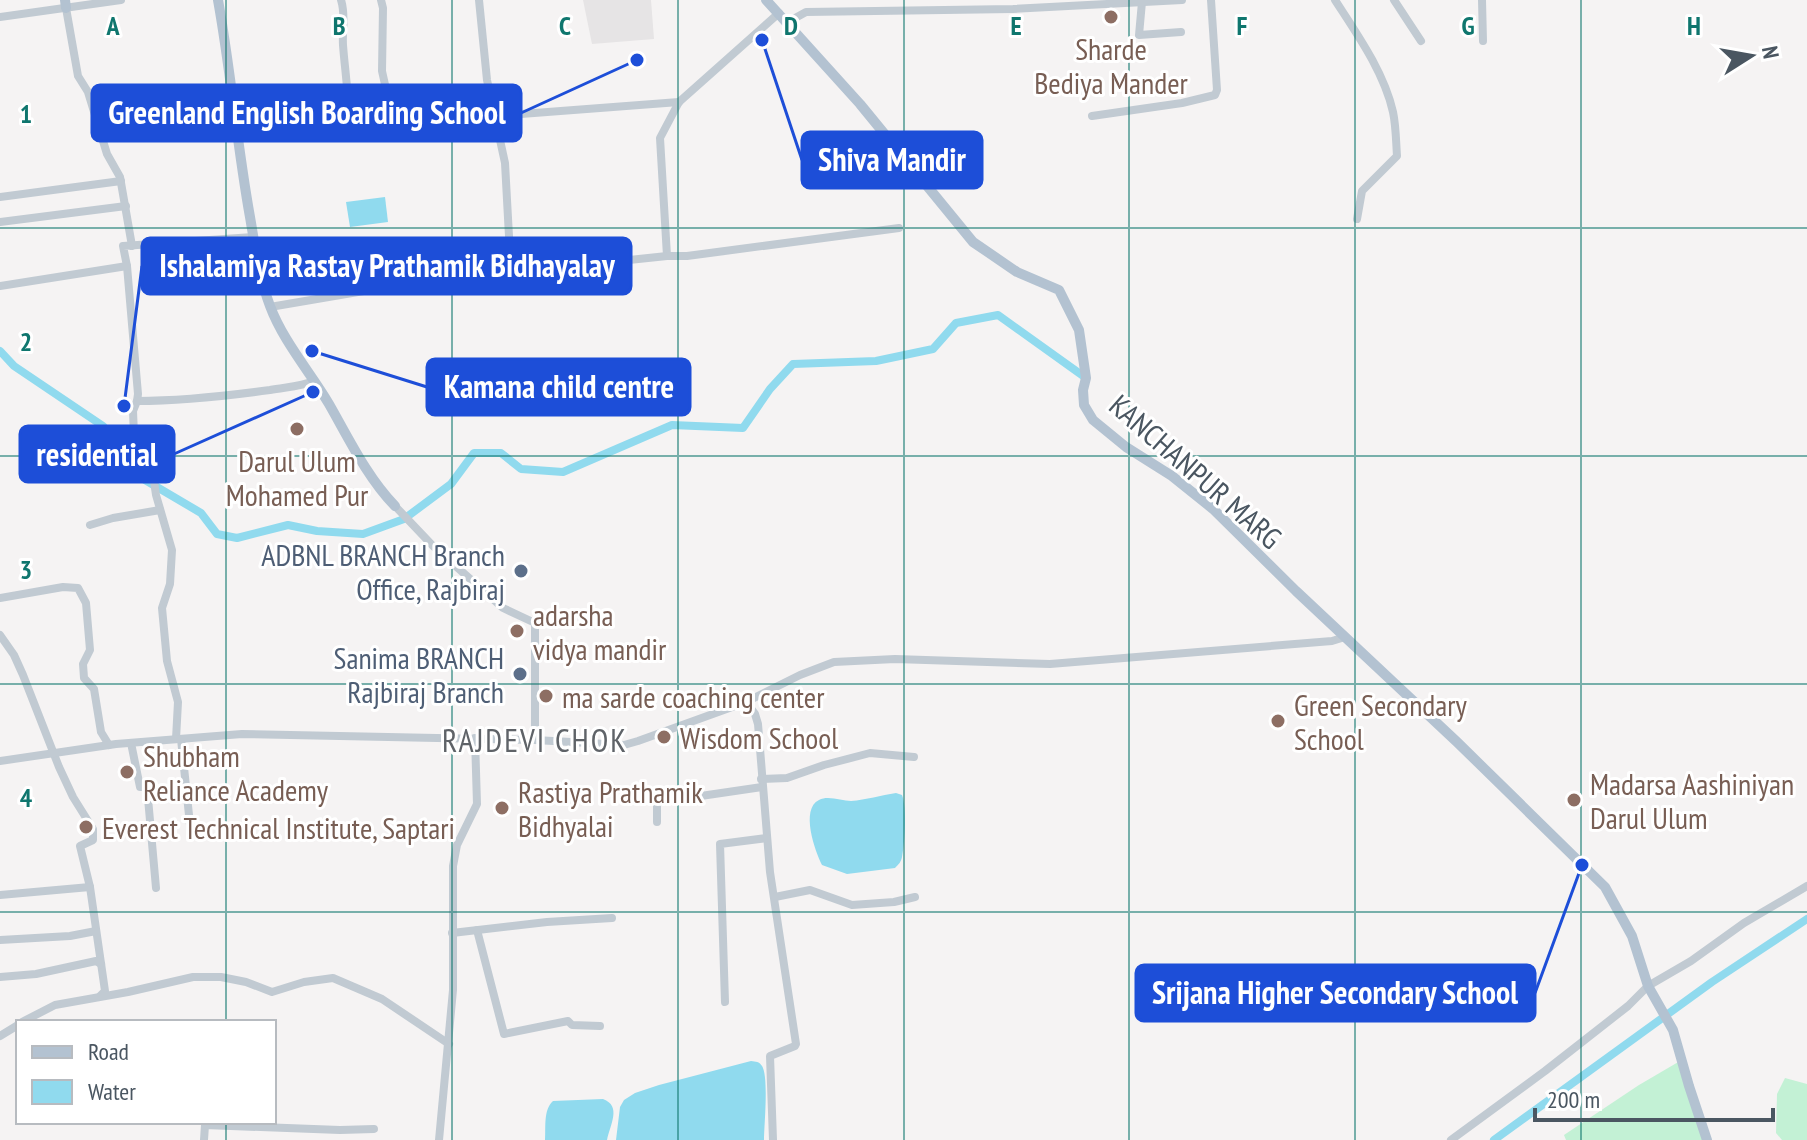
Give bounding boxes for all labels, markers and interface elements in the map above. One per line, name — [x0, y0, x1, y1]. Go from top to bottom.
marker: Sharde Bediya Mander — [1102, 8, 1120, 26]
text: A — [105, 9, 120, 42]
text: B — [333, 9, 346, 42]
text: C — [559, 9, 571, 42]
text: D — [784, 9, 798, 42]
text: E — [1010, 9, 1022, 42]
text: F — [1237, 9, 1248, 42]
text: G — [1461, 9, 1475, 42]
text: H — [1687, 9, 1701, 42]
north arrow — [1711, 16, 1791, 96]
place label: Sharde Bediya Mander — [1034, 29, 1189, 102]
text: N — [1756, 44, 1786, 61]
callout: Greenland English Boarding School — [92, 85, 521, 141]
text: Greenland English Boarding School — [108, 91, 506, 133]
text: 1 — [20, 97, 32, 130]
callout: Shiva Mandir — [802, 132, 982, 188]
text: Shiva Mandir — [818, 138, 967, 180]
callout: Ishalamiya Rastay Prathamik Bidhayalay — [142, 238, 631, 294]
text: Ishalamiya Rastay Prathamik Bidhayalay — [159, 244, 616, 286]
text: 2 — [20, 325, 32, 358]
callout: Kamana child centre — [427, 359, 690, 415]
text: Kamana child centre — [444, 365, 674, 407]
street label: KANCHANPUR MARG — [1102, 385, 1290, 557]
marker: Darul Ulum Mohamed Pur — [288, 420, 306, 438]
callout: residential — [20, 426, 174, 482]
text: residential — [36, 433, 158, 475]
place label: Darul Ulum Mohamed Pur — [226, 441, 369, 514]
place label: ADBNL BRANCH Branch Office, Rajbiraj — [261, 535, 505, 608]
text: 3 — [20, 553, 32, 586]
marker: ADBNL BRANCH Branch Office, Rajbiraj — [512, 562, 530, 580]
place label: adarsha vidya mandir — [533, 595, 667, 668]
marker: adarsha vidya mandir — [508, 622, 526, 640]
place label: Sanima BRANCH Rajbiraj Branch — [334, 638, 504, 711]
marker: Sanima BRANCH Rajbiraj Branch — [511, 665, 529, 683]
place label: ma sarde coaching center — [562, 677, 825, 716]
place label: Green Secondary School — [1294, 685, 1468, 758]
marker: ma sarde coaching center — [537, 687, 555, 705]
marker: Green Secondary School — [1269, 712, 1287, 730]
place label: Wisdom School — [680, 718, 838, 757]
district label: RAJDEVI CHOK — [442, 719, 628, 761]
marker: Wisdom School — [655, 728, 673, 746]
place label: Shubham Reliance Academy — [143, 736, 329, 809]
marker: Shubham Reliance Academy — [118, 763, 136, 781]
place label: Madarsa Aashiniyan Darul Ulum — [1590, 764, 1794, 837]
place label: Rastiya Prathamik Bidhyalai — [518, 772, 703, 845]
text: 4 — [20, 781, 33, 814]
marker: Madarsa Aashiniyan Darul Ulum — [1565, 791, 1583, 809]
marker: Rastiya Prathamik Bidhyalai — [493, 799, 511, 817]
place label: Everest Technical Institute, Saptari — [102, 808, 455, 847]
marker: Everest Technical Institute, Saptari — [77, 818, 95, 836]
callout: Srijana Higher Secondary School — [1136, 965, 1535, 1021]
text: Srijana Higher Secondary School — [1152, 971, 1518, 1013]
legend — [16, 1020, 276, 1124]
text: Road — [88, 1036, 129, 1067]
scale bar — [1535, 1072, 1773, 1122]
text: Water — [88, 1076, 136, 1107]
text: 200 m — [1547, 1084, 1600, 1115]

